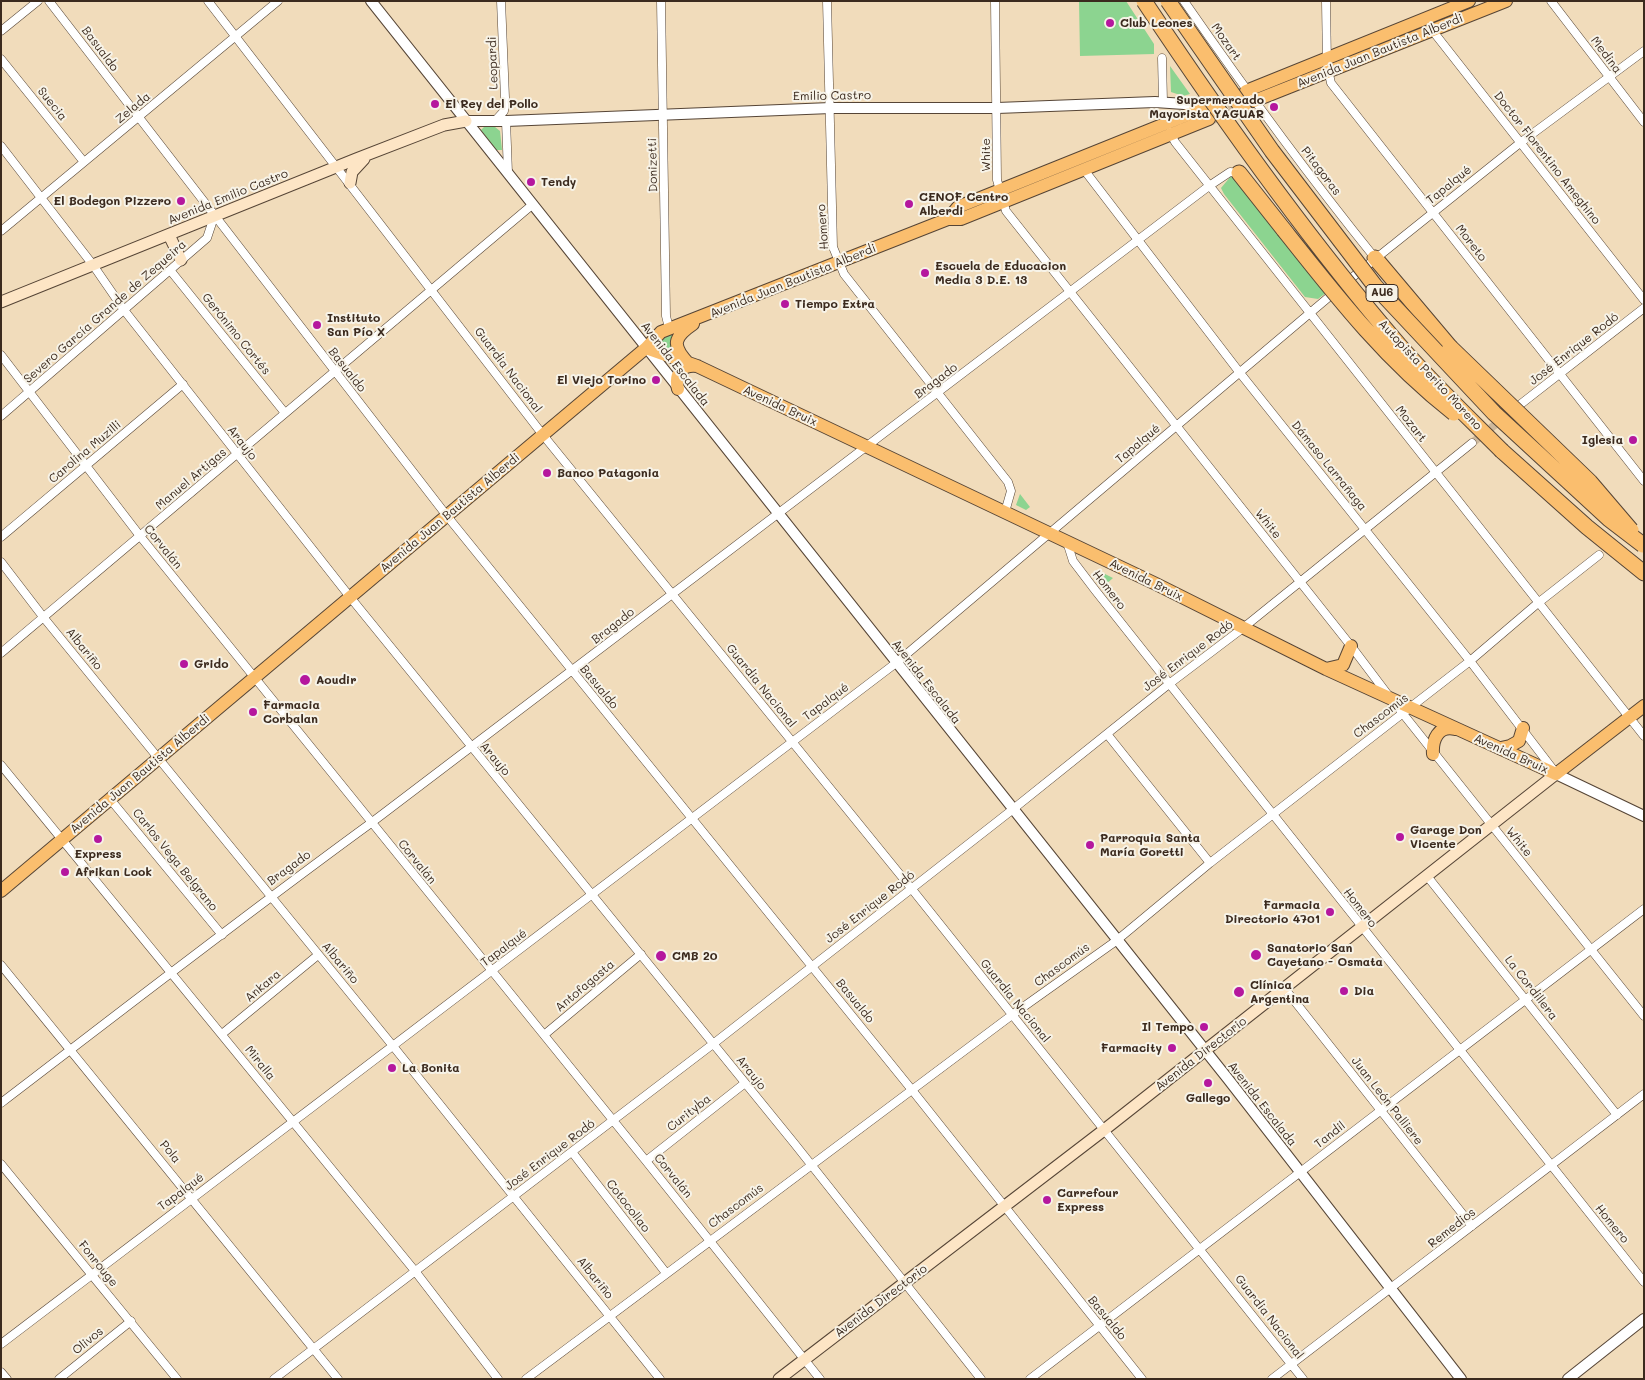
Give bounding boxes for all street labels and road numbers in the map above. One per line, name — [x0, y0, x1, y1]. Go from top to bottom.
street label: Avenida Juan Bautista Alberdi — [1295, 11, 1465, 91]
street label: Mozart — [1208, 21, 1244, 63]
street label: Basualdo — [78, 24, 122, 74]
street label: Medina — [1587, 34, 1625, 76]
street label: Leopardi — [485, 36, 501, 90]
street label: Suecia — [34, 84, 70, 124]
street label: Emilio Castro — [793, 88, 871, 104]
street label: Zelada — [113, 89, 153, 127]
street label: Doctor Florentino Ameghino — [1491, 89, 1603, 227]
street label: Donizetti — [645, 138, 661, 192]
street label: White — [979, 138, 993, 172]
street label: Pitagoras — [1298, 144, 1344, 198]
street label: Tapalqué — [1424, 162, 1474, 208]
street label: Avenida Emilio Castro — [166, 166, 290, 228]
street label: Homero — [814, 204, 832, 250]
street label: Moreto — [1452, 222, 1490, 264]
street label: Severo García Grande de Zequeira — [21, 237, 189, 387]
street label: Avenida Juan Bautista Alberdi — [708, 241, 878, 321]
road number: AU6 — [1366, 284, 1398, 302]
street label: Gerónimo Cortés — [199, 290, 273, 378]
street label: José Enrique Rodó — [1527, 310, 1621, 388]
street label: Autopista Perito Moreno — [1375, 317, 1485, 433]
street label: Avenida Escalada — [638, 319, 712, 409]
street label: Guardia Nacional — [471, 325, 545, 415]
street label: Basualdo — [325, 345, 369, 395]
street label: Bragado — [912, 360, 960, 402]
street label: Avenida Bruix — [741, 383, 819, 429]
street label: Mozart — [1392, 403, 1430, 445]
street label: Carolina Muzilli — [46, 418, 124, 486]
street label: Dámaso Larrañaga — [1288, 418, 1370, 514]
street label: Tapalqué — [1113, 421, 1163, 467]
street label: Araujo — [224, 423, 260, 463]
street label: Manuel Artigas — [153, 445, 229, 513]
street label: Avenida Juan Bautista Alberdi — [377, 450, 523, 576]
street label: White — [1252, 506, 1284, 542]
street label: Corvalán — [141, 522, 185, 572]
street label: Avenida Bruix — [1107, 556, 1185, 604]
street label: Homero — [1089, 568, 1129, 612]
street label: Bragado — [589, 605, 637, 647]
street label: José Enrique Rodó — [1140, 617, 1236, 695]
street label: Albariño — [63, 625, 105, 673]
street label: Avenida Escalada — [889, 637, 963, 727]
street label: Guardia Nacional — [723, 641, 799, 731]
street label: Basualdo — [577, 662, 621, 712]
street label: Tapalqué — [800, 680, 852, 724]
street label: Chascomús — [1351, 691, 1411, 741]
street label: Avenida Juan Bautista Alberdi — [67, 711, 213, 837]
street label: Avenida Bruix — [1472, 731, 1550, 777]
street label: Araujo — [477, 739, 513, 779]
street label: Carlos Vega Belgrano — [129, 806, 221, 914]
street label: White — [1503, 824, 1535, 860]
street label: Corvalán — [395, 837, 439, 887]
street label: Bragado — [264, 847, 314, 889]
street label: José Enrique Rodó — [823, 868, 917, 946]
street label: Homero — [1340, 886, 1380, 930]
street label: Tapalqué — [478, 926, 530, 970]
street label: Albariño — [318, 939, 362, 987]
street label: Chascomús — [1032, 940, 1092, 990]
street label: La Cordillera — [1501, 953, 1561, 1023]
street label: Guardia Nacional — [977, 956, 1053, 1046]
street label: Antofagasta — [553, 957, 617, 1015]
street label: Ankara — [242, 967, 284, 1005]
street label: Basualdo — [833, 976, 877, 1026]
street label: Avenida Directorio — [1153, 1014, 1249, 1094]
street label: Miralla — [242, 1043, 278, 1083]
street label: Araujo — [733, 1053, 769, 1093]
street label: Juan León Palliere — [1348, 1054, 1426, 1148]
street label: Avenida Escalada — [1225, 1059, 1299, 1149]
street label: Curityba — [664, 1091, 714, 1135]
street label: José Enrique Rodó — [502, 1116, 598, 1194]
street label: Tandil — [1312, 1119, 1348, 1151]
street label: Pola — [157, 1138, 183, 1166]
street label: Corvalán — [651, 1151, 695, 1201]
street label: Tapalqué — [155, 1170, 207, 1214]
street label: Cotocollao — [603, 1177, 653, 1235]
street label: Chascomús — [706, 1181, 766, 1231]
street label: Homero — [1592, 1202, 1632, 1246]
street label: Remedios — [1425, 1205, 1479, 1251]
street label: Fonrouge — [75, 1238, 121, 1290]
street label: Albariño — [574, 1254, 616, 1302]
street label: Avenida Directorio — [832, 1262, 930, 1340]
street label: Guardia Nacional — [1232, 1272, 1306, 1362]
street label: Basualdo — [1085, 1293, 1129, 1343]
street label: Olivos — [70, 1324, 106, 1358]

